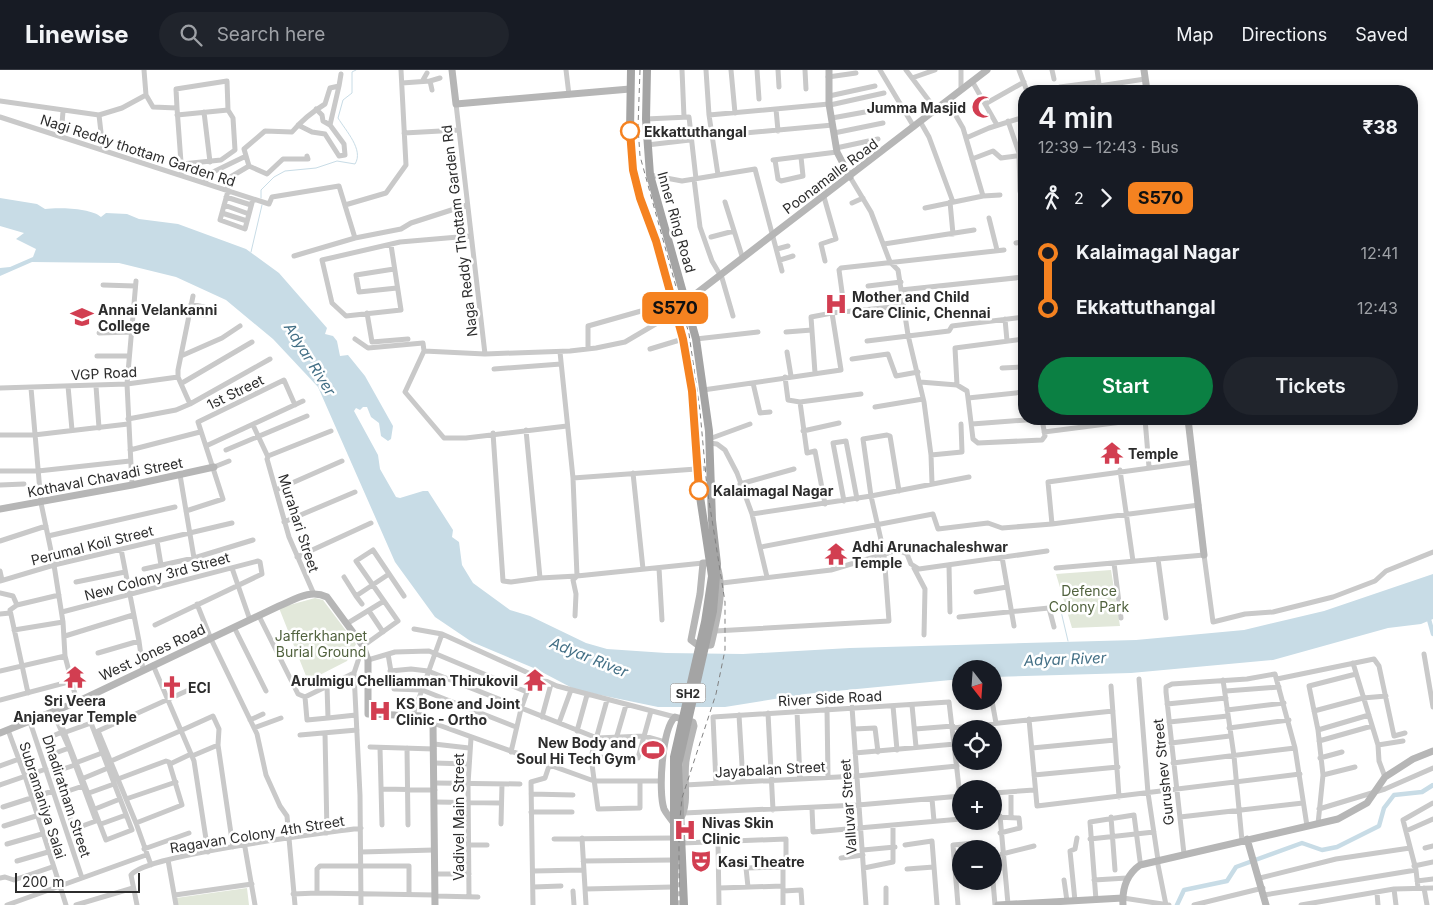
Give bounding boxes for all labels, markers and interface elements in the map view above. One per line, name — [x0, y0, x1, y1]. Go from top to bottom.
search box — [159, 12, 509, 57]
text: Linewise — [25, 20, 129, 49]
icon: search — [177, 21, 205, 49]
text: Search here — [217, 23, 325, 46]
text: Map — [1176, 24, 1214, 45]
text: Directions — [1242, 24, 1327, 45]
text: Saved — [1355, 24, 1408, 45]
mosque icon: Jumma Masjid — [970, 94, 996, 120]
place label: Jumma Masjid — [867, 99, 966, 116]
text: 4 min — [1038, 101, 1113, 135]
street label: Nagi Reddy thottam Garden Rd — [38, 110, 238, 190]
text: ₹38 — [1363, 116, 1398, 139]
marker: Ekkattuthangal — [620, 121, 640, 141]
place label: Ekkattuthangal — [644, 123, 747, 140]
street label: Naga Reddy Thottam Garden Rd — [438, 124, 480, 338]
street label: Poonamalle Road — [779, 135, 881, 217]
text: 12:39 – 12:43 · Bus — [1038, 137, 1179, 157]
street label: Inner Ring Road — [654, 169, 700, 275]
icon: walk — [1038, 184, 1066, 212]
icon: forward — [1092, 184, 1120, 212]
text: S570 — [1138, 187, 1183, 208]
text: 2 — [1074, 188, 1084, 208]
text: Kalaimagal Nagar — [1076, 241, 1239, 264]
text: 12:41 — [1361, 243, 1398, 263]
place label: Mother and Child Care Clinic, Chennai — [852, 288, 991, 321]
hospital icon: Mother and Child Care Clinic, Chennai — [823, 291, 849, 317]
line badge: S570 — [640, 292, 710, 324]
text: Ekkattuthangal — [1076, 296, 1216, 319]
text: S570 — [652, 297, 698, 318]
text: 12:43 — [1357, 298, 1398, 318]
place label: Annai Velankanni College — [98, 301, 217, 334]
school or university icon: Annai Velankanni College — [69, 304, 95, 330]
water label: Adyar River — [280, 318, 340, 399]
button: Start — [1038, 357, 1213, 415]
button: Tickets — [1223, 357, 1398, 415]
street label: VGP Road — [70, 363, 138, 383]
street label: 1st Street — [204, 371, 267, 413]
temple icon: Temple — [1099, 440, 1125, 466]
place label: Temple — [1128, 445, 1178, 462]
street label: Kothaval Chavadi Street — [26, 454, 185, 500]
street label: Murahari Street — [275, 472, 323, 575]
marker: Kalaimagal Nagar — [689, 480, 709, 500]
place label: Kalaimagal Nagar — [713, 482, 834, 499]
street label: Perumal Koil Street — [29, 521, 155, 568]
place label: Adhi Arunachaleshwar Temple — [852, 538, 1008, 571]
temple icon: Adhi Arunachaleshwar Temple — [823, 541, 849, 567]
street label: New Colony 3rd Street — [82, 548, 232, 604]
park label: Defence Colony Park — [1049, 582, 1129, 615]
street label: West Jones Road — [96, 620, 208, 684]
park label: Jafferkhanpet Burial Ground — [275, 627, 368, 660]
water label: Adyar River — [546, 632, 631, 681]
water label: Adyar River — [1022, 648, 1107, 670]
north arrow — [952, 660, 1002, 710]
map controls — [952, 660, 1002, 890]
temple icon: Sri Veera Anjaneyar Temple — [62, 664, 88, 690]
temple icon: Arulmigu Chelliamman Thirukovil — [522, 667, 548, 693]
place label: Arulmigu Chelliamman Thirukovil — [291, 672, 518, 689]
church icon: ECI — [159, 674, 185, 700]
place label: ECI — [188, 679, 211, 696]
road number: SH2 — [670, 684, 706, 702]
street label: River Side Road — [778, 687, 882, 709]
place label: Sri Veera Anjaneyar Temple — [13, 692, 137, 725]
place label: KS Bone and Joint Clinic - Ortho — [396, 695, 520, 728]
hospital icon: KS Bone and Joint Clinic - Ortho — [367, 698, 393, 724]
street label: Gurushev Street — [1149, 717, 1177, 826]
button: locate — [952, 720, 1002, 770]
street label: Dhadiratnam Street — [39, 733, 95, 860]
place label: New Body and Soul Hi Tech Gym — [516, 734, 636, 767]
sports icon: New Body and Soul Hi Tech Gym — [640, 737, 666, 763]
street label: Subramaniya Salai — [16, 739, 70, 861]
street label: Vadivel Main Street — [450, 753, 467, 881]
street label: Jayabalan Street — [714, 758, 826, 780]
street label: Valluvar Street — [836, 758, 860, 856]
button: + — [952, 780, 1002, 830]
street label: Ragavan Colony 4th Street — [168, 812, 346, 856]
place label: Nivas Skin Clinic — [702, 814, 774, 847]
hospital icon: Nivas Skin Clinic — [672, 817, 698, 843]
button: − — [952, 840, 1002, 890]
theatre icon: Kasi Theatre — [688, 848, 714, 874]
place label: Kasi Theatre — [718, 853, 805, 870]
scale bar — [15, 870, 140, 893]
text: 200 m — [22, 873, 64, 890]

